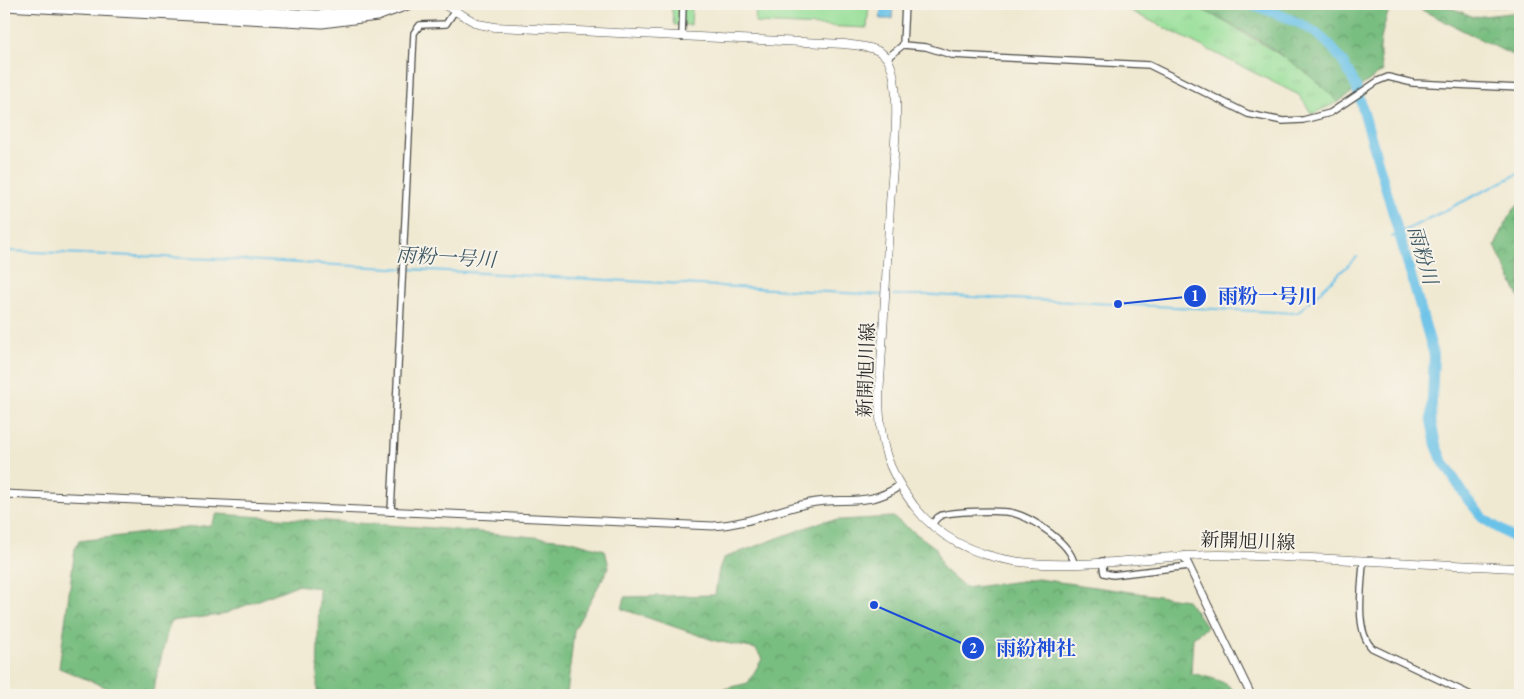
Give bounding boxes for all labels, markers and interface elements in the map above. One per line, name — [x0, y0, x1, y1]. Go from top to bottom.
water label: 雨粉川 — [1402, 223, 1444, 289]
water label: 雨粉一号川 — [395, 241, 499, 273]
callout: 雨粉一号川 — [1183, 278, 1328, 313]
text: 雨粉一号川 — [1218, 283, 1318, 309]
text: 1 — [1191, 286, 1199, 305]
street label: 新開旭川線 — [852, 322, 880, 418]
street label: 新開旭川線 — [1200, 527, 1296, 555]
callout: 雨紛神社 — [961, 630, 1086, 665]
text: 雨紛神社 — [996, 635, 1076, 661]
text: 2 — [969, 638, 977, 657]

